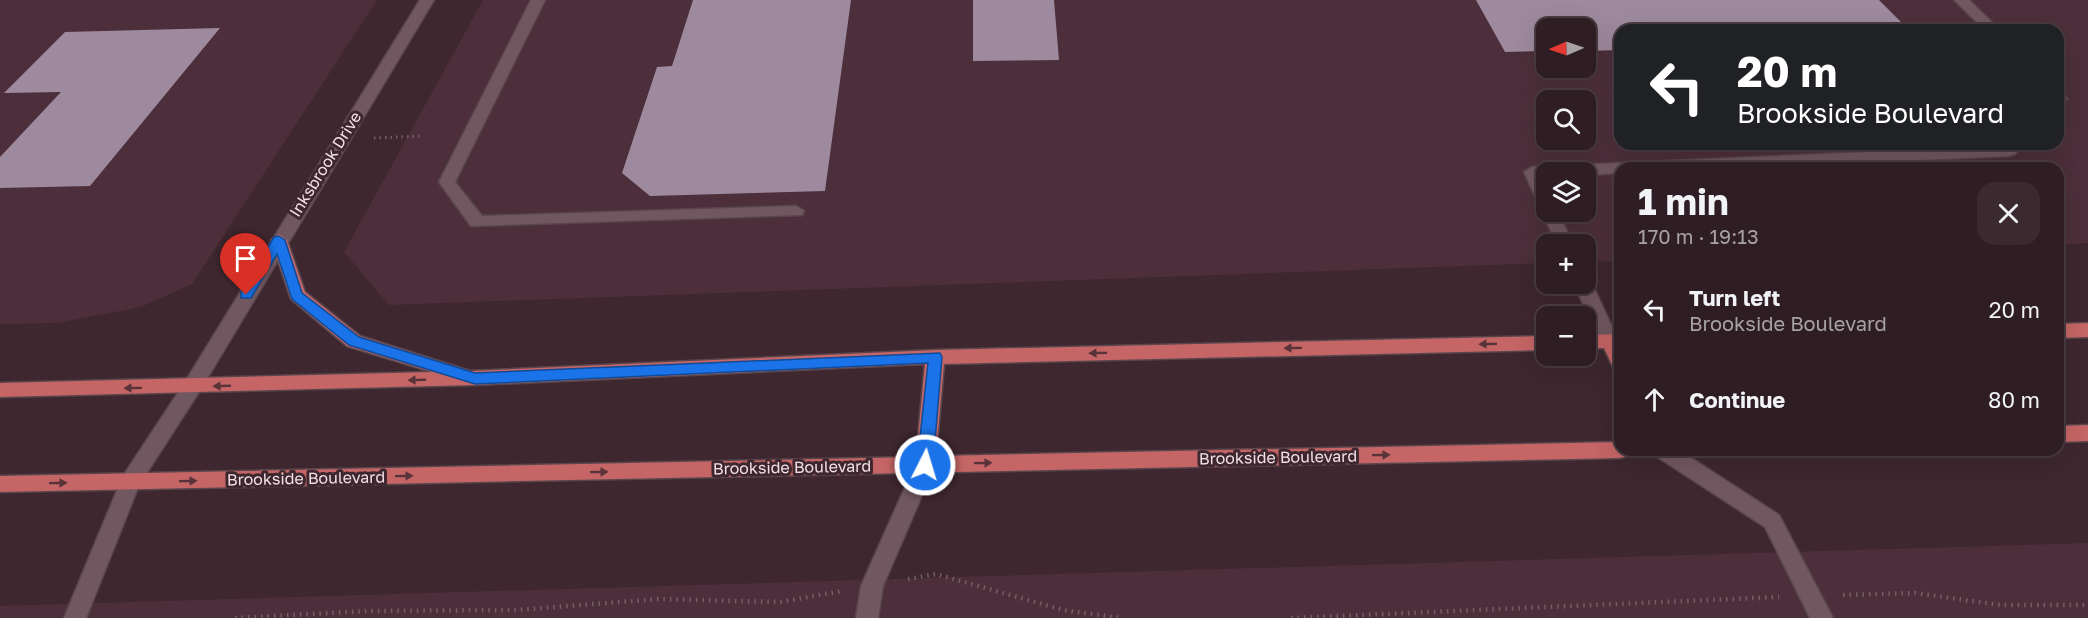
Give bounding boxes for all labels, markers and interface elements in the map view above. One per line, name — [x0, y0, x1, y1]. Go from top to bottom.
north arrow — [1536, 18, 1596, 78]
map controls — [1536, 18, 1596, 366]
text: 20 m — [1737, 46, 1837, 96]
icon: left — [1638, 48, 1716, 126]
button: search — [1536, 90, 1596, 150]
text: Brookside Boulevard — [1737, 97, 2004, 129]
street label: Inksbrook Drive — [285, 108, 365, 220]
button: layers — [1536, 162, 1596, 222]
text: 1 min — [1638, 180, 1729, 223]
button: close — [1977, 182, 2040, 245]
text: 170 m · 19:13 — [1638, 224, 1759, 248]
pin — [220, 233, 271, 295]
button: + — [1536, 234, 1596, 294]
icon: arrive — [229, 242, 262, 275]
text: Turn left — [1689, 284, 1780, 311]
icon: left — [1638, 293, 1671, 326]
text: 20 m — [1989, 296, 2040, 323]
button: − — [1536, 306, 1596, 366]
text: Brookside Boulevard — [1689, 311, 1887, 335]
one-way arrow — [1479, 339, 1498, 349]
one-way arrow — [1284, 343, 1303, 353]
one-way arrow — [1089, 348, 1108, 357]
one-way arrow — [407, 375, 426, 385]
one-way arrow — [212, 381, 231, 391]
one-way arrow — [124, 383, 143, 393]
icon: ahead — [1638, 383, 1671, 416]
text: Continue — [1689, 386, 1785, 413]
text: 80 m — [1988, 386, 2040, 413]
position arrow — [893, 433, 957, 497]
street label: Brookside Boulevard — [1199, 446, 1357, 468]
one-way arrow — [1371, 450, 1390, 460]
street label: Brookside Boulevard — [713, 456, 871, 478]
one-way arrow — [974, 459, 993, 468]
street label: Brookside Boulevard — [227, 467, 385, 489]
one-way arrow — [590, 467, 609, 476]
one-way arrow — [395, 471, 414, 481]
one-way arrow — [179, 476, 198, 485]
one-way arrow — [49, 478, 68, 488]

